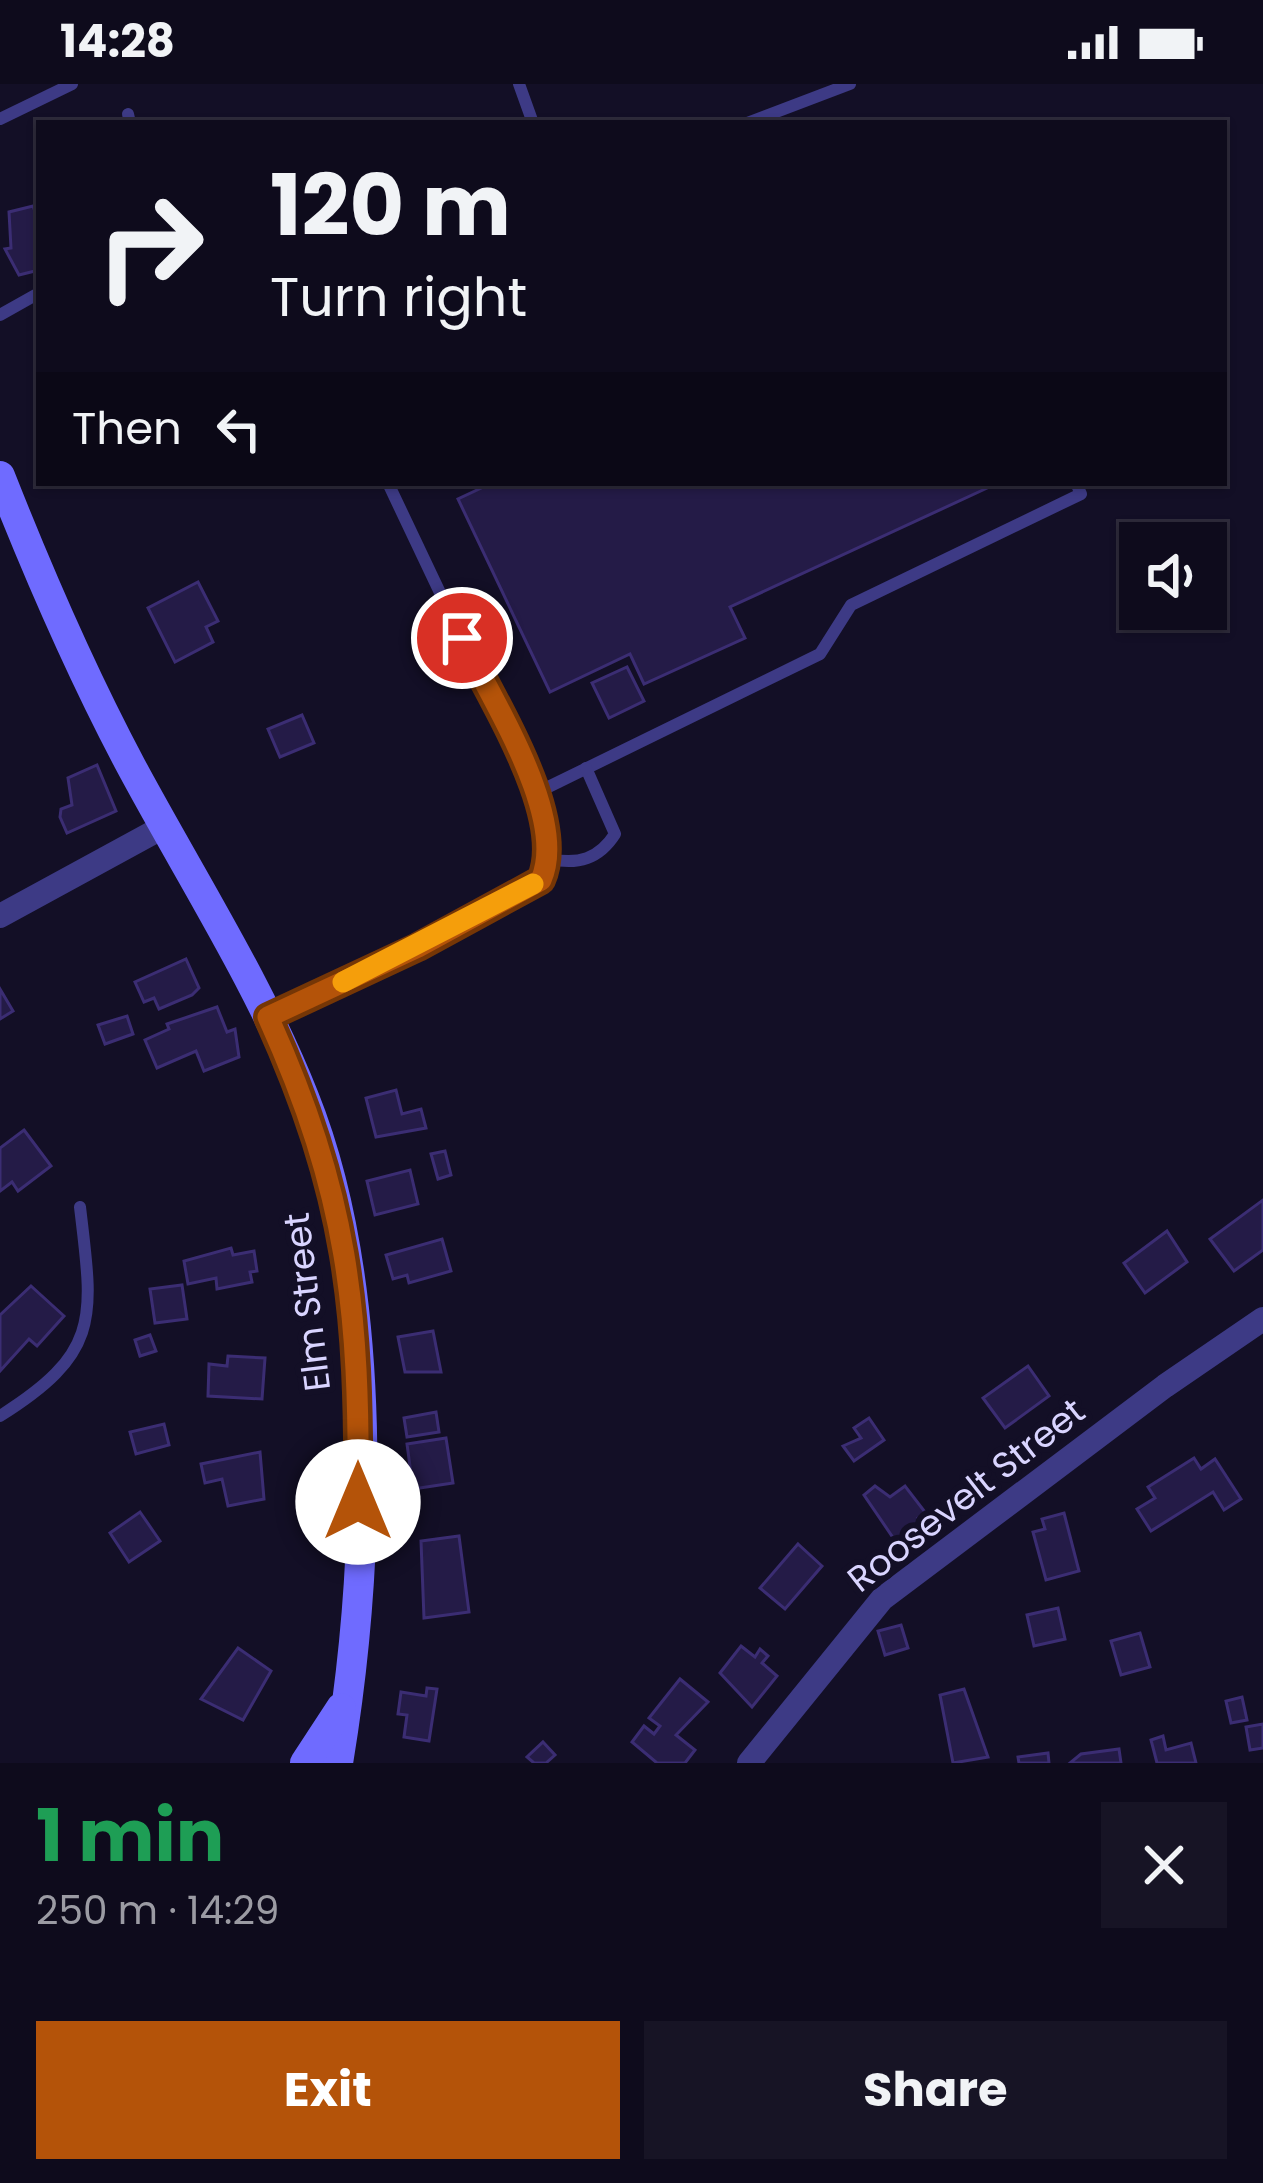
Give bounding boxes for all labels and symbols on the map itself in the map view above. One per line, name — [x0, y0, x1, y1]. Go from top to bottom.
pin — [411, 587, 513, 689]
street label: Elm Street — [271, 1210, 343, 1394]
street label: Roosevelt Street — [837, 1386, 1095, 1604]
position arrow — [295, 1439, 421, 1565]

